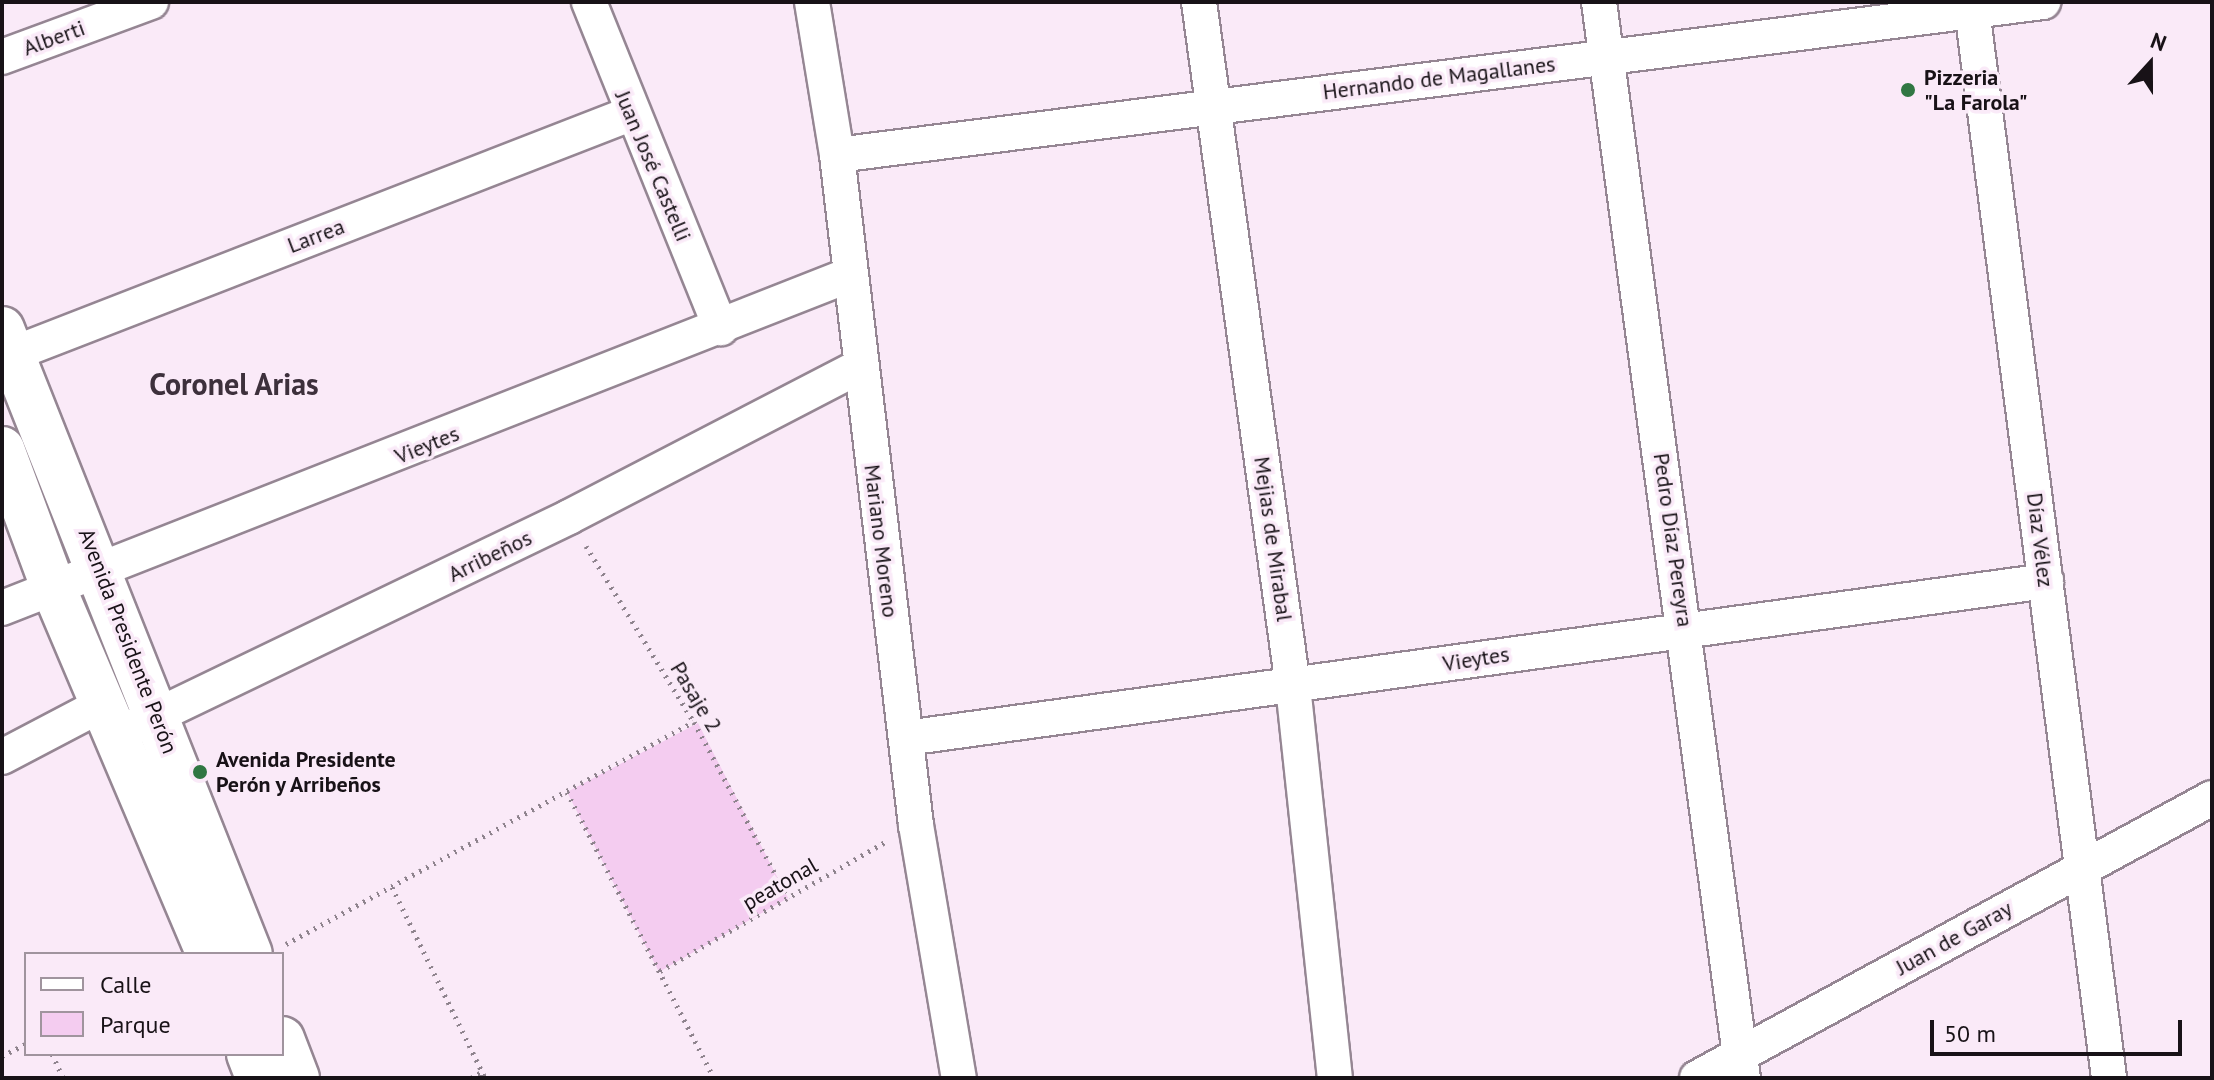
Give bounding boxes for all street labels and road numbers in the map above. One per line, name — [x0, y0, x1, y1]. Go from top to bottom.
street label: Alberti — [19, 15, 89, 61]
street label: Hernando de Magallanes — [1321, 51, 1557, 105]
street label: Juan José Castelli — [609, 87, 697, 245]
street label: Larrea — [284, 213, 348, 259]
street label: Vieytes — [391, 420, 463, 470]
street label: Pedro Díaz Pereyra — [1648, 451, 1698, 629]
street label: Mejias de Mirabal — [1248, 455, 1298, 623]
street label: Mariano Moreno — [859, 463, 903, 619]
street label: Díaz Vélez — [2021, 491, 2059, 589]
street label: Arribeños — [444, 524, 536, 588]
street label: Avenida Presidente Perón — [73, 525, 183, 757]
street label: Vieytes — [1441, 641, 1511, 677]
street label: Pasaje 2 — [665, 657, 727, 737]
street label: peatonal — [738, 852, 822, 916]
street label: Juan de Garay — [1891, 895, 2017, 981]

